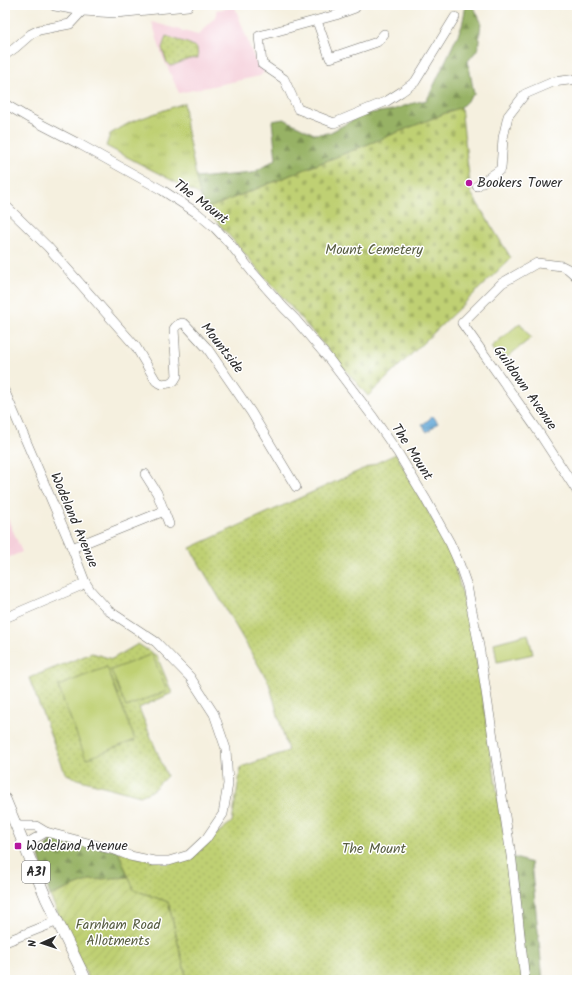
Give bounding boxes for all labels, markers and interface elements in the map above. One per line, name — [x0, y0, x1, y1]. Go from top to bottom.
place label: Bookers Tower — [477, 172, 563, 194]
street label: The Mount — [169, 174, 234, 230]
marker: Bookers Tower — [464, 178, 474, 188]
park label: Mount Cemetery — [325, 239, 423, 261]
street label: Mountside — [195, 318, 249, 379]
street label: Guildown Avenue — [488, 341, 563, 435]
street label: The Mount — [385, 419, 439, 485]
street label: Wodeland Avenue — [44, 469, 104, 572]
place label: Wodeland Avenue — [26, 835, 129, 857]
park label: The Mount — [342, 838, 407, 860]
marker: Wodeland Avenue — [13, 841, 23, 851]
road number: A31 — [22, 861, 50, 883]
park label: Farnham Road Allotments — [76, 914, 161, 952]
north arrow — [22, 923, 62, 963]
text: N — [24, 939, 42, 947]

